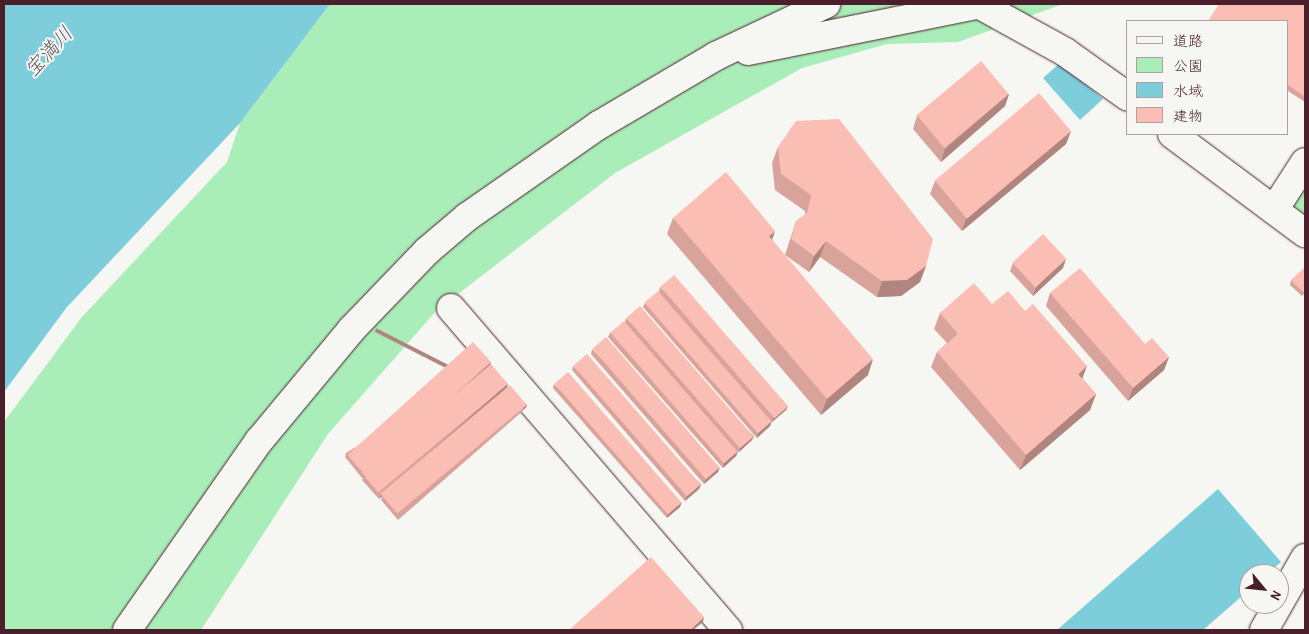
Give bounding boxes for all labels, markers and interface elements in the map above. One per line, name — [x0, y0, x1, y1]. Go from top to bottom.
legend — [1126, 20, 1289, 135]
water label: 宝満川 — [19, 21, 77, 81]
text: 道路 — [1173, 30, 1203, 51]
text: 公園 — [1173, 55, 1203, 76]
text: 水域 — [1173, 80, 1203, 101]
text: 建物 — [1173, 105, 1203, 126]
north arrow — [1239, 564, 1289, 614]
text: N — [1267, 588, 1287, 604]

